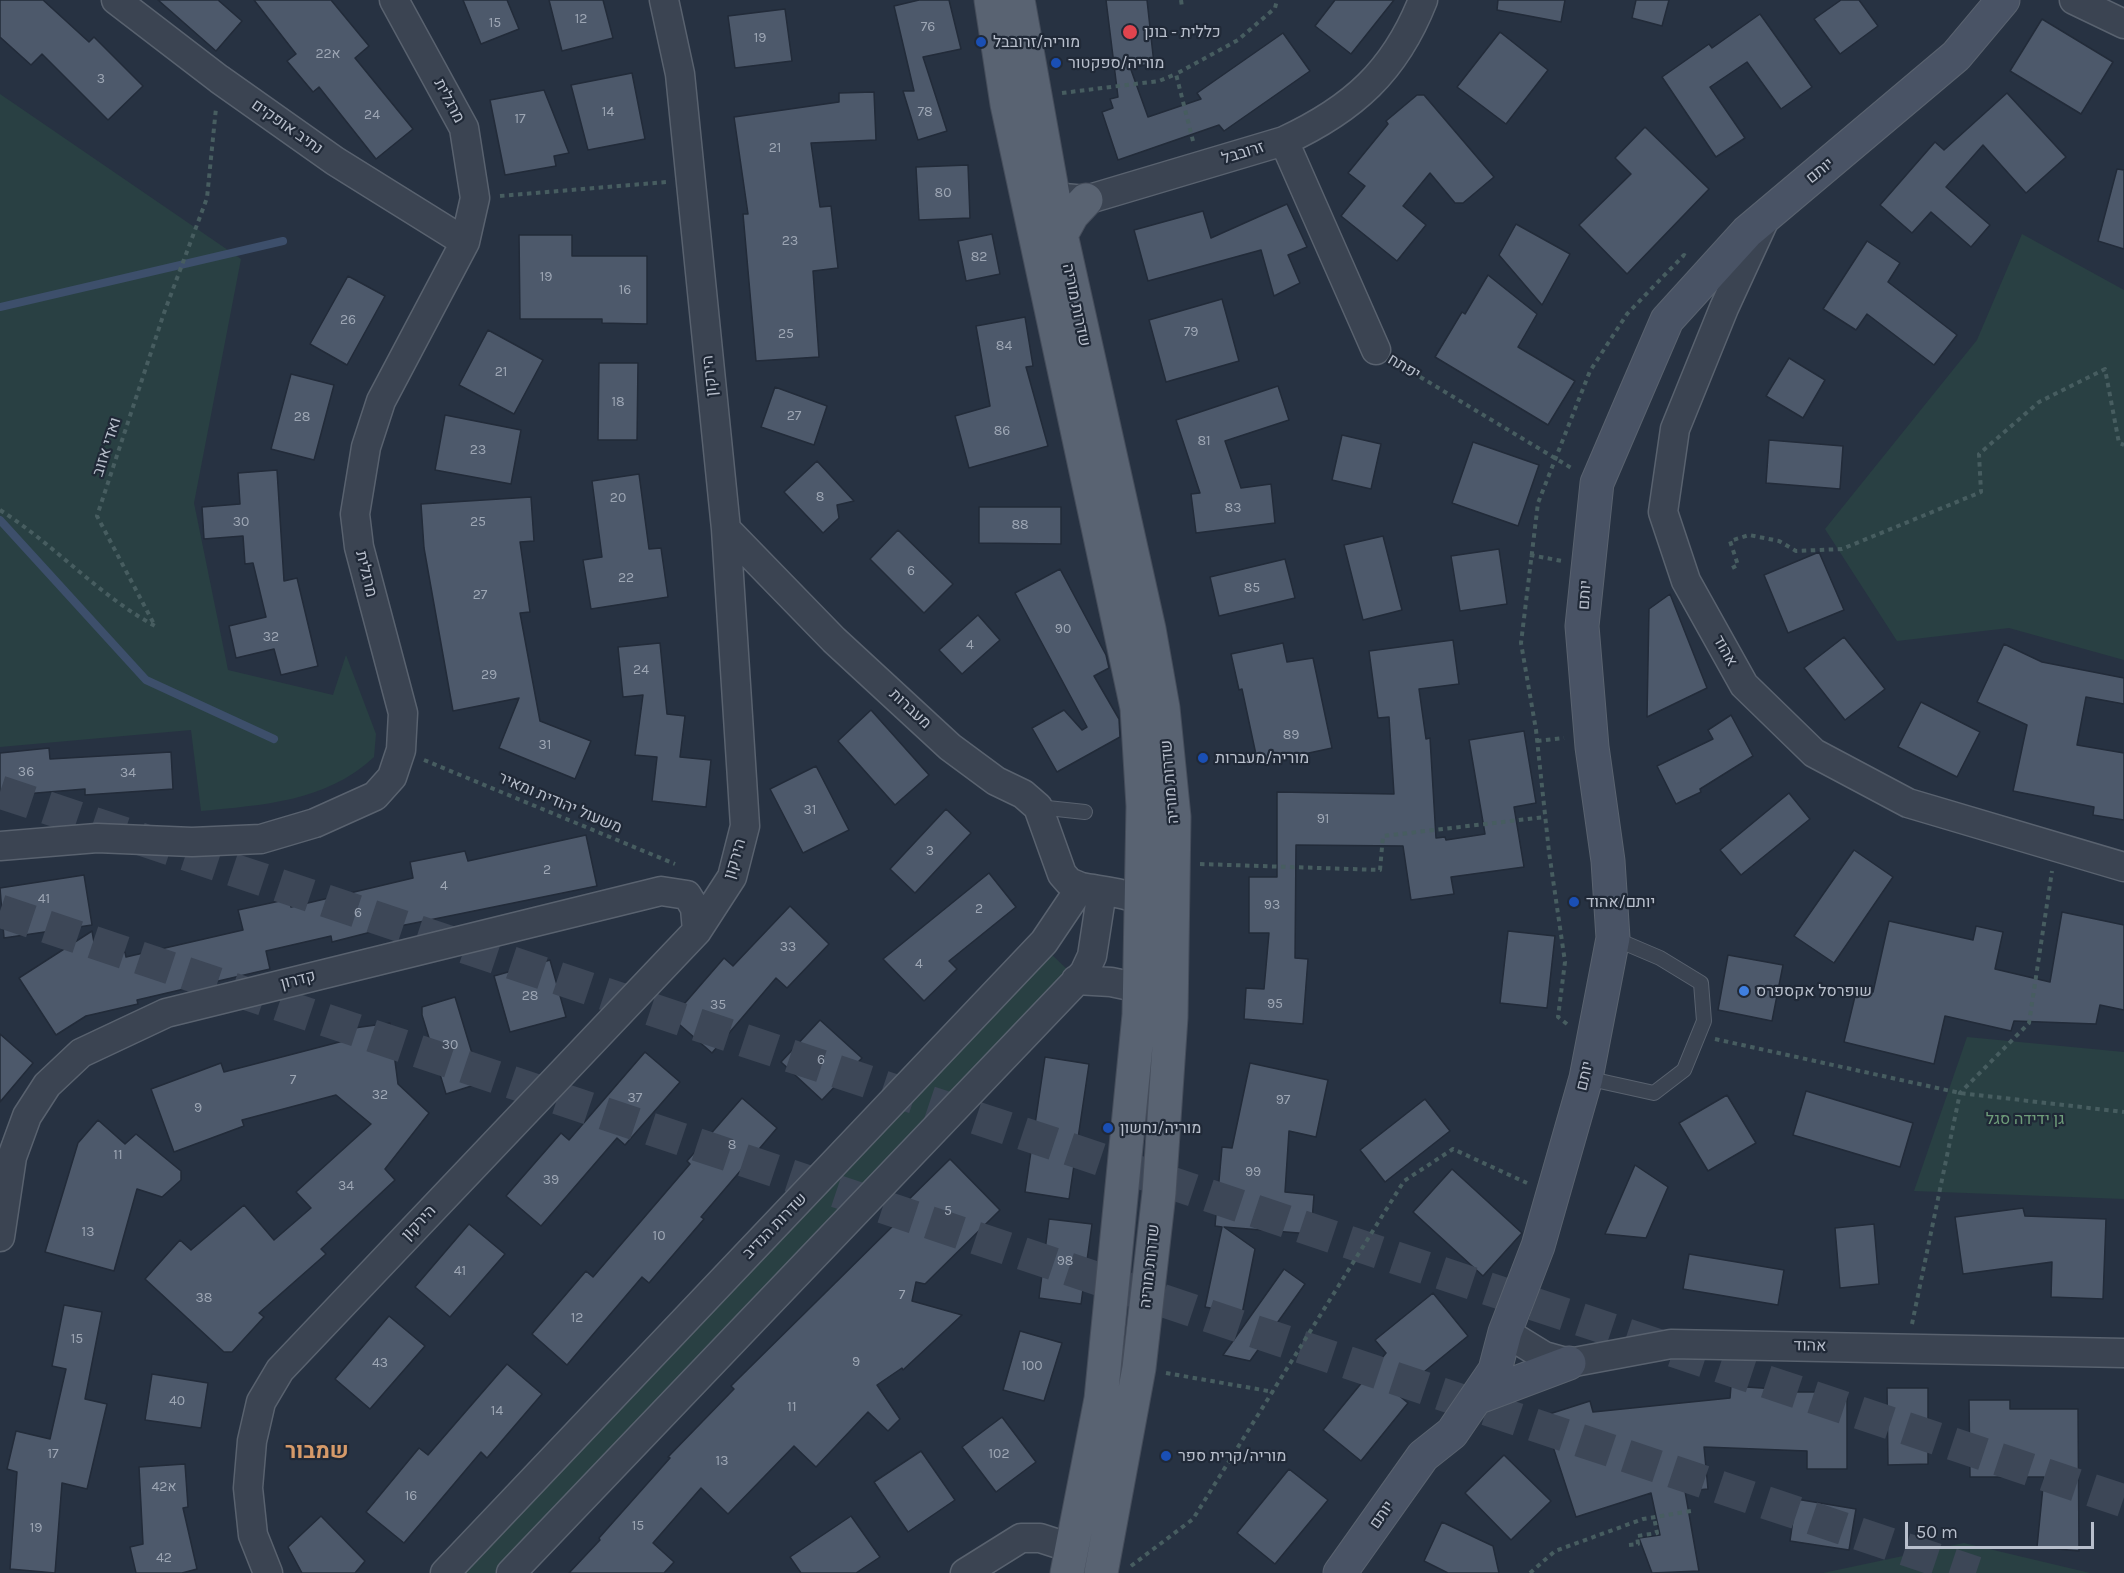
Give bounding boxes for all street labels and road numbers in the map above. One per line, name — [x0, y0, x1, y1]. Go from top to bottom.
street label: מרגלית — [429, 76, 469, 126]
street label: נתיב אופקים — [248, 95, 326, 159]
street label: זרובבל — [1219, 137, 1267, 169]
street label: יותם — [1802, 154, 1838, 188]
street label: שדרות מוריה — [1058, 262, 1094, 348]
street label: יפתח — [1384, 350, 1424, 384]
street label: הירקון — [698, 354, 722, 398]
street label: ואדי אזוב — [88, 415, 126, 479]
street label: מרגלית — [351, 549, 381, 599]
street label: יותם — [1574, 580, 1596, 610]
street label: אהוד — [1709, 632, 1741, 670]
street label: מעברות — [885, 685, 935, 733]
street label: שדרות מוריה — [1157, 739, 1183, 825]
street label: משעול יהודית ומאיר — [495, 768, 625, 838]
street label: הירקון — [720, 836, 750, 882]
street label: קדרון — [278, 966, 318, 994]
street label: יותם — [1572, 1059, 1598, 1093]
street label: שדרות הנדיב — [739, 1189, 811, 1263]
street label: הירקון — [398, 1201, 440, 1245]
street label: שדרות מוריה — [1136, 1223, 1164, 1309]
street label: אהוד — [1793, 1336, 1827, 1356]
street label: יותם — [1366, 1497, 1398, 1533]

